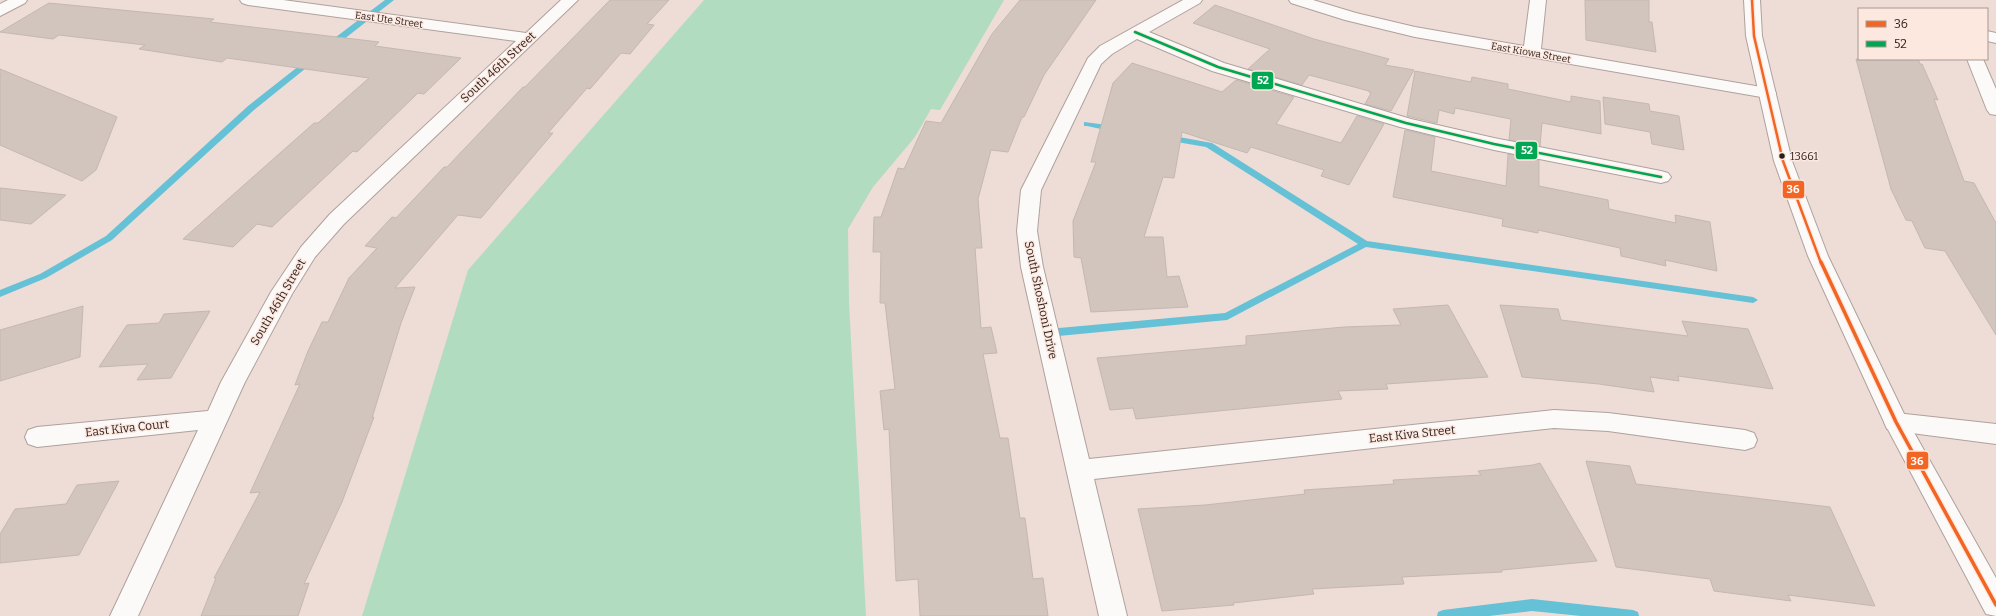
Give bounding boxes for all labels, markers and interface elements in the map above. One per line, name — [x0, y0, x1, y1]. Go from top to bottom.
legend — [1858, 8, 1988, 60]
street label: East Ute Street — [354, 9, 424, 31]
text: 36 — [1894, 17, 1908, 31]
street label: South 46th Street — [458, 28, 539, 105]
text: 52 — [1894, 37, 1907, 51]
street label: East Kiowa Street — [1490, 40, 1572, 66]
line badge: 52 — [1251, 71, 1274, 90]
text: 52 — [1257, 74, 1269, 87]
line badge: 52 — [1515, 141, 1538, 160]
text: 52 — [1521, 144, 1533, 157]
place label: 13661 — [1790, 150, 1819, 163]
marker: 13661 — [1777, 151, 1787, 161]
line badge: 36 — [1782, 180, 1805, 199]
text: 36 — [1787, 183, 1800, 196]
street label: South Shoshoni Drive — [1022, 240, 1060, 360]
street label: South 46th Street — [248, 256, 309, 348]
street label: East Kiva Court — [84, 417, 170, 439]
street label: East Kiva Street — [1368, 422, 1457, 446]
line badge: 36 — [1906, 451, 1929, 470]
text: 36 — [1911, 455, 1924, 468]

